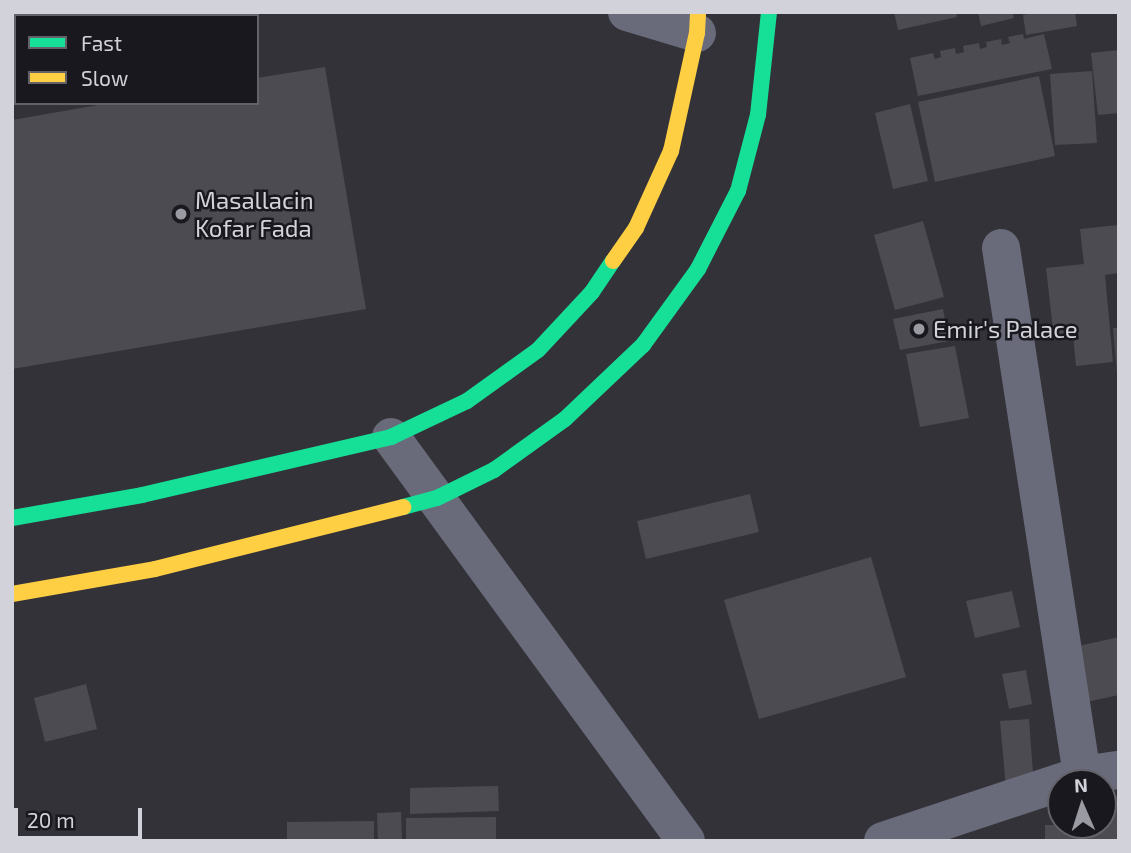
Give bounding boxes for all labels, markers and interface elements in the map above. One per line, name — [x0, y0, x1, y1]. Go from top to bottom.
legend — [14, 14, 259, 105]
text: Fast — [81, 30, 122, 55]
text: Slow — [81, 65, 128, 90]
place label: Masallacin Kofar Fada — [195, 186, 314, 242]
marker: Masallacin Kofar Fada — [173, 206, 189, 222]
place label: Emir's Palace — [933, 315, 1078, 343]
marker: Emir's Palace — [911, 321, 927, 337]
north arrow — [1047, 769, 1117, 839]
text: N — [1074, 773, 1088, 796]
scale bar — [18, 794, 145, 838]
text: 20 m — [27, 807, 75, 832]

